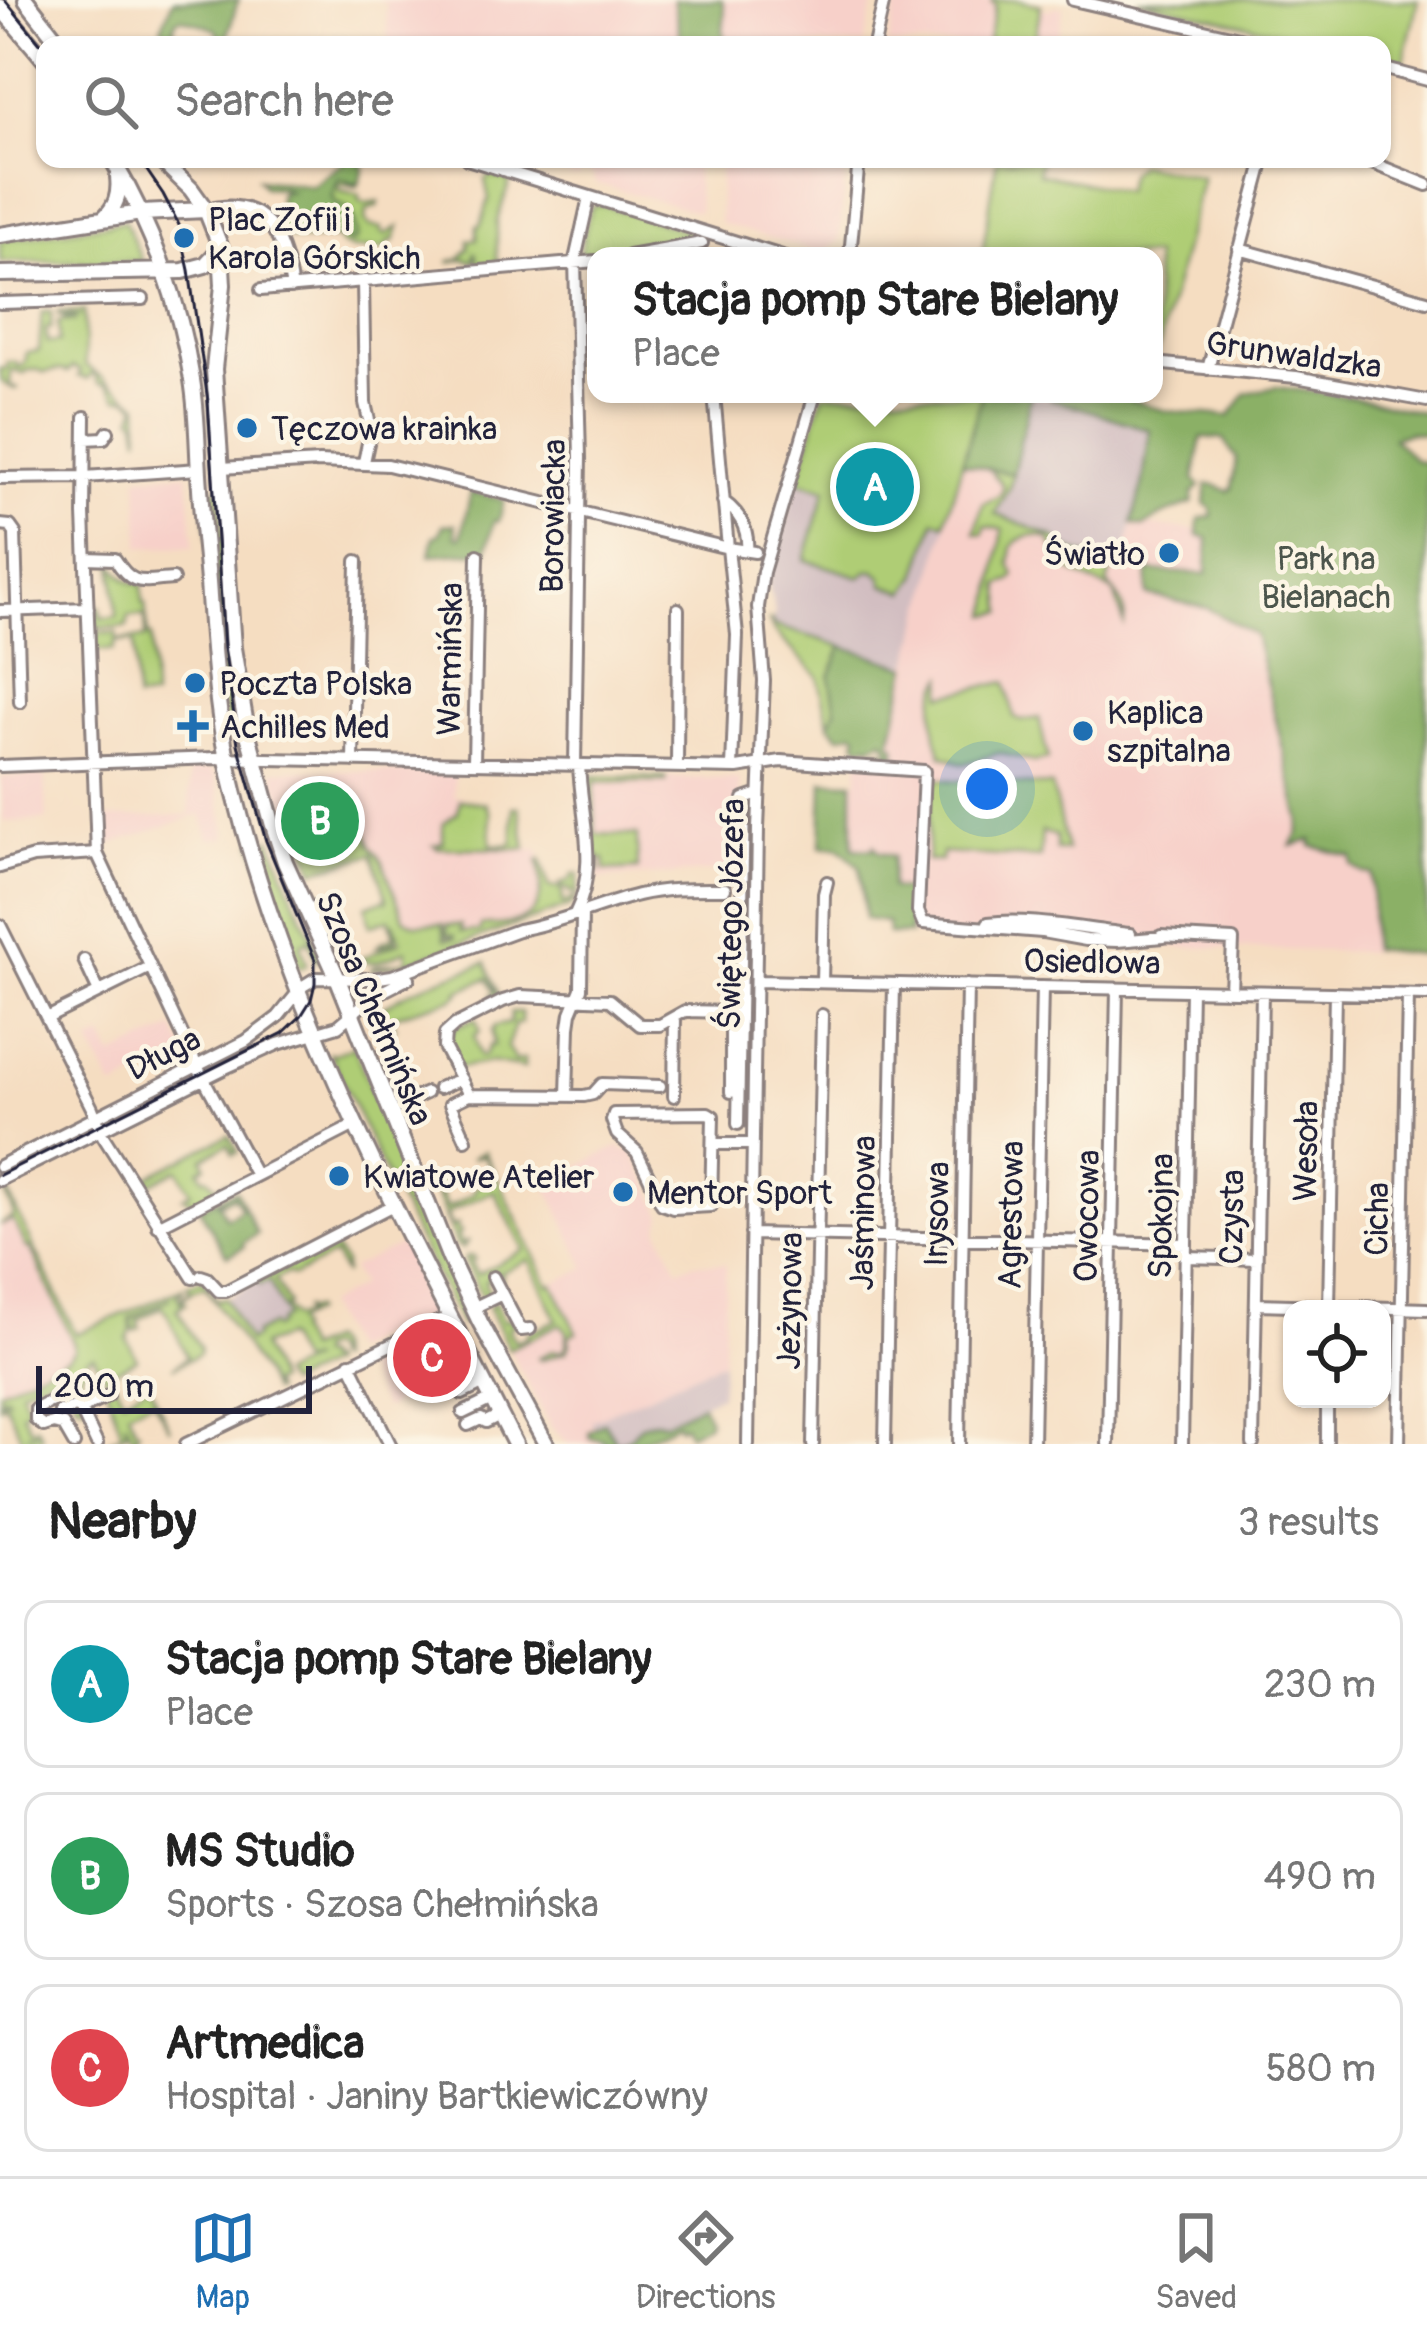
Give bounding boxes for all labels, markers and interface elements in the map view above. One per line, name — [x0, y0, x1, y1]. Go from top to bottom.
search box — [36, 36, 1391, 168]
icon: search — [78, 69, 144, 135]
text: Search here — [174, 74, 394, 130]
place label: Plac Zofii i Karola Górskich — [208, 200, 421, 279]
marker: Plac Zofii i Karola Górskich — [171, 225, 197, 251]
popup — [587, 247, 1163, 403]
text: Stacja pomp Stare Bielany — [632, 273, 1118, 329]
street label: Grunwaldzka — [1203, 323, 1384, 388]
text: Place — [632, 329, 720, 378]
place label: Tęczowa krainka — [271, 409, 497, 450]
marker: Tęczowa krainka — [234, 415, 260, 441]
street label: Borowiacka — [532, 439, 575, 594]
pin: A — [836, 442, 914, 532]
place label: Światło — [1044, 534, 1145, 575]
park label: Park na Bielanach — [1261, 539, 1391, 618]
marker: Światło — [1156, 540, 1182, 566]
street label: Warmińska — [429, 582, 472, 736]
place label: Poczta Polska — [219, 664, 412, 705]
marker: Poczta Polska — [182, 670, 208, 696]
place label: Kaplica szpitalna — [1107, 693, 1231, 772]
place label: Achilles Med — [220, 707, 390, 748]
marker: Achilles Med — [177, 710, 209, 742]
marker: Kaplica szpitalna — [1070, 718, 1096, 744]
your location — [957, 759, 1017, 819]
pin: B — [281, 776, 359, 866]
street label: Świętego Józefa — [709, 798, 754, 1030]
street label: Szosa Chełmińska — [306, 886, 441, 1132]
street label: Osiedlowa — [1023, 941, 1161, 984]
street label: Długa — [120, 1019, 207, 1090]
street label: Wesoła — [1285, 1100, 1328, 1202]
street label: Jaśminowa — [842, 1135, 885, 1291]
street label: Agrestowa — [990, 1140, 1033, 1290]
street label: Owocowa — [1066, 1149, 1109, 1283]
street label: Spokojna — [1140, 1153, 1183, 1279]
place label: Kwiatowe Atelier — [363, 1157, 595, 1198]
street label: Irysowa — [916, 1161, 959, 1267]
marker: Kwiatowe Atelier — [326, 1163, 352, 1189]
street label: Czysta — [1211, 1169, 1254, 1265]
place label: Mentor Sport — [647, 1173, 833, 1214]
marker: Mentor Sport — [610, 1179, 636, 1205]
street label: Cicha — [1356, 1182, 1399, 1256]
street label: Jeżynowa — [769, 1232, 812, 1370]
map controls — [1283, 1300, 1391, 1408]
button: locate — [1283, 1300, 1391, 1408]
pin: C — [393, 1313, 471, 1403]
scale bar — [36, 1360, 312, 1413]
text: 200 m — [54, 1366, 154, 1407]
text: Nearby — [48, 1490, 196, 1554]
text: 3 results — [1238, 1498, 1379, 1547]
text: Stacja pomp Stare Bielany — [165, 1632, 651, 1688]
text: A — [77, 1660, 103, 1709]
text: 230 m — [1264, 1660, 1376, 1709]
text: Place — [165, 1688, 253, 1737]
text: MS Studio — [165, 1824, 355, 1880]
text: B — [79, 1852, 101, 1901]
text: 490 m — [1264, 1852, 1376, 1901]
text: Sports · Szosa Chełmińska — [165, 1880, 599, 1929]
text: Artmedica — [165, 2016, 364, 2072]
text: C — [78, 2044, 102, 2093]
text: 580 m — [1265, 2044, 1376, 2093]
text: Hospital · Janiny Bartkiewiczówny — [165, 2072, 708, 2121]
tab: Map — [190, 2205, 256, 2318]
tab: Directions — [636, 2205, 776, 2318]
tab: Saved — [1155, 2205, 1237, 2318]

